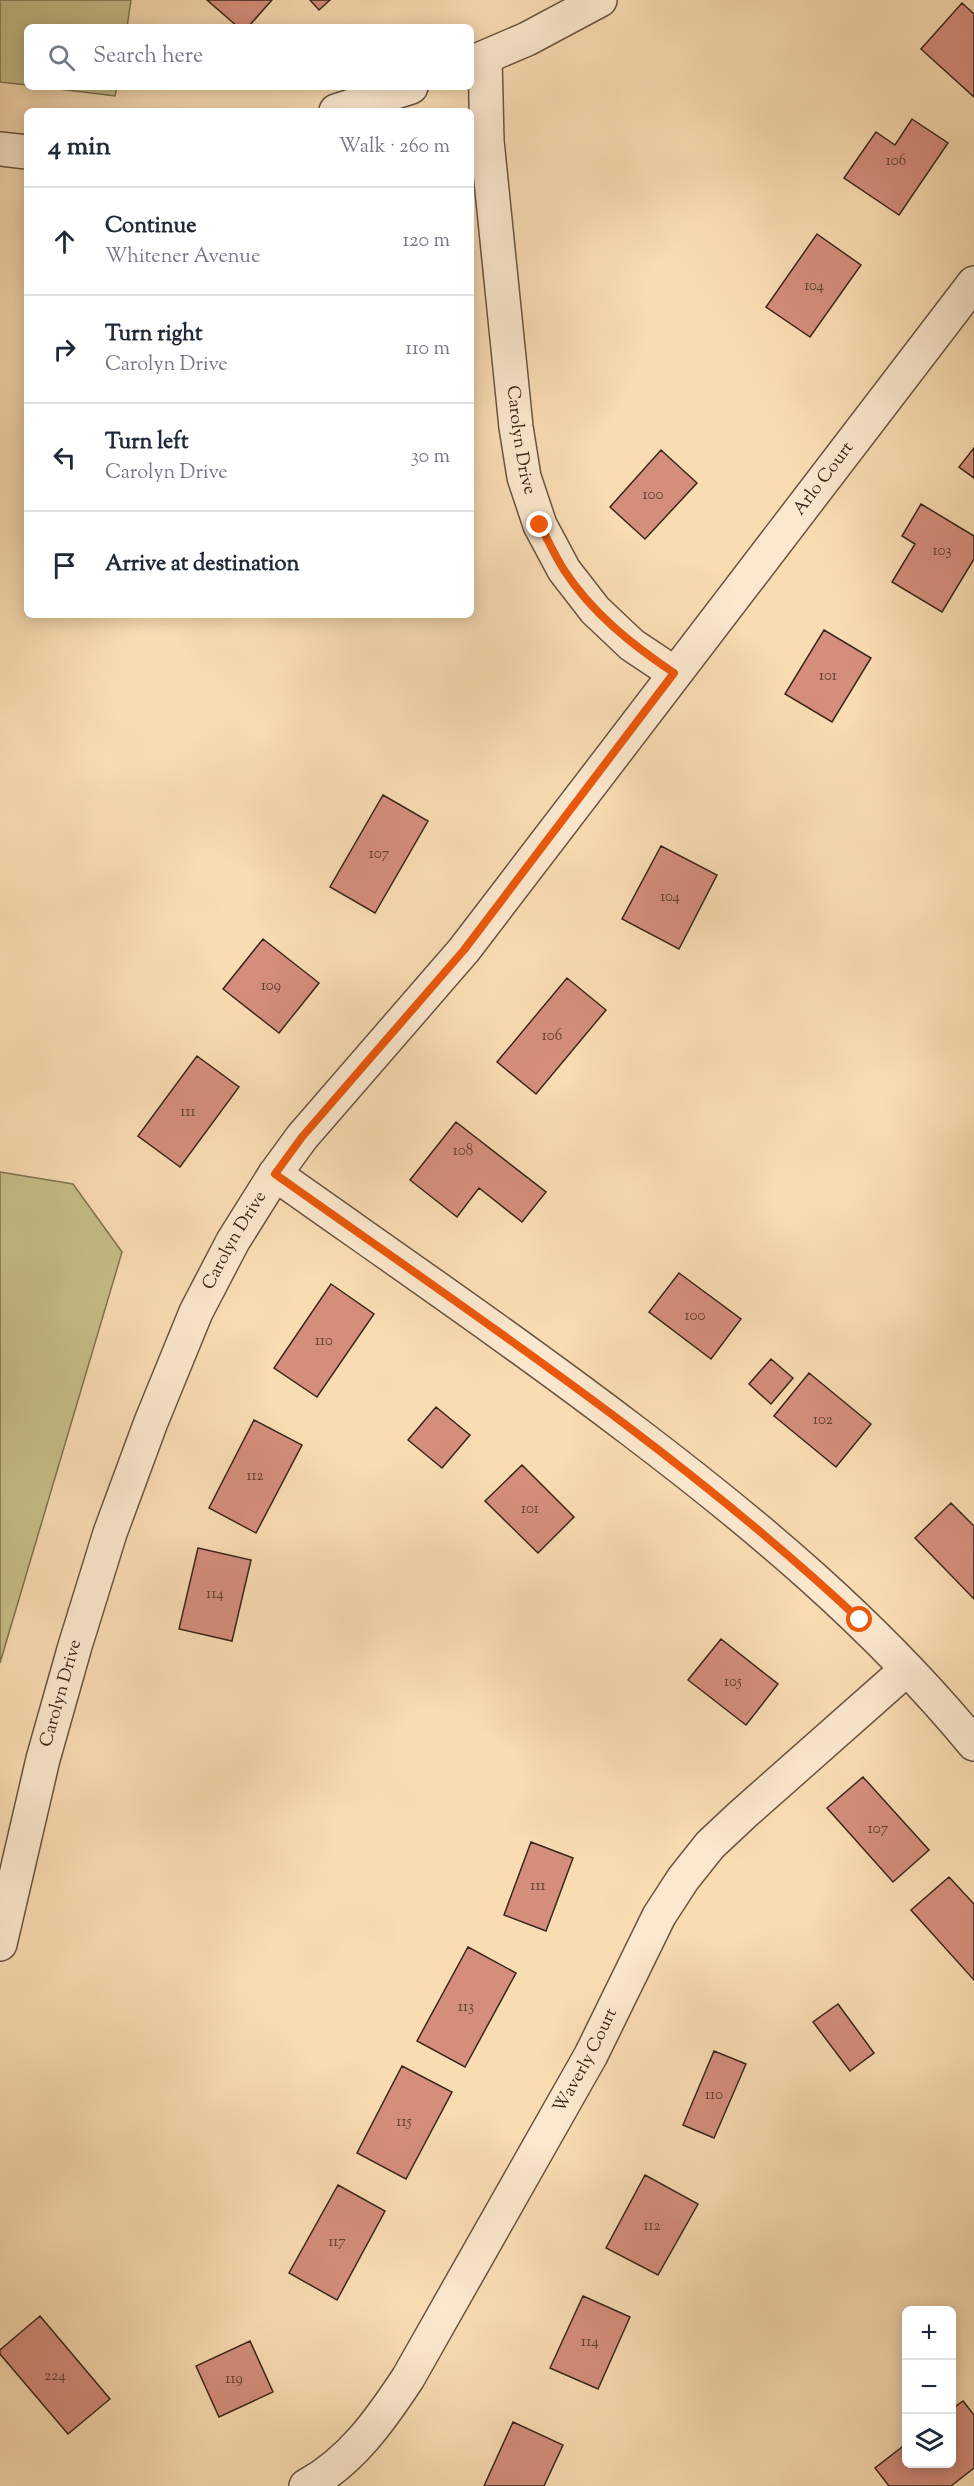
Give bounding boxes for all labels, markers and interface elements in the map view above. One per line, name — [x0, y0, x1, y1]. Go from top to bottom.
search box — [24, 24, 474, 90]
icon: search — [45, 41, 78, 74]
text: Search here — [93, 41, 203, 73]
text: 4 min — [48, 129, 111, 166]
text: Walk · 260 m — [339, 133, 450, 162]
house number: 106 — [886, 151, 906, 172]
text: Continue — [105, 211, 196, 243]
icon: ahead — [48, 225, 81, 258]
text: 120 m — [402, 227, 450, 256]
text: Whitener Avenue — [105, 243, 260, 272]
house number: 104 — [804, 276, 824, 297]
text: Turn right — [105, 319, 202, 351]
icon: right — [48, 333, 81, 366]
text: 110 m — [405, 335, 450, 364]
text: Carolyn Drive — [105, 351, 228, 380]
street label: Carolyn Drive — [499, 384, 542, 498]
text: Turn left — [105, 427, 188, 459]
street label: Arlo Court — [787, 437, 861, 521]
icon: left — [48, 441, 81, 474]
text: 30 m — [411, 443, 450, 472]
text: Carolyn Drive — [105, 459, 228, 488]
house number: 100 — [643, 485, 663, 506]
route end — [526, 511, 552, 537]
house number: 103 — [933, 541, 951, 562]
icon: arrive — [48, 549, 81, 582]
text: Arrive at destination — [105, 549, 300, 581]
house number: 101 — [819, 666, 837, 687]
house number: 107 — [369, 844, 390, 865]
house number: 104 — [660, 887, 680, 908]
house number: 109 — [261, 976, 281, 997]
house number: 106 — [542, 1026, 562, 1047]
house number: 111 — [180, 1102, 196, 1123]
house number: 108 — [453, 1141, 473, 1162]
street label: Carolyn Drive — [196, 1186, 274, 1295]
house number: 100 — [685, 1306, 705, 1327]
house number: 110 — [315, 1331, 333, 1352]
house number: 102 — [813, 1410, 833, 1431]
house number: 112 — [246, 1466, 264, 1487]
house number: 101 — [521, 1499, 539, 1520]
house number: 114 — [206, 1584, 224, 1605]
route start — [846, 1606, 872, 1632]
street label: Carolyn Drive — [34, 1637, 89, 1750]
house number: 105 — [724, 1672, 742, 1693]
house number: 107 — [868, 1819, 889, 1840]
house number: 111 — [530, 1876, 546, 1897]
house number: 113 — [458, 1997, 474, 2018]
street label: Waverly Court — [548, 2004, 625, 2118]
house number: 110 — [705, 2085, 723, 2106]
house number: 115 — [396, 2112, 412, 2133]
house number: 112 — [643, 2216, 661, 2237]
house number: 117 — [328, 2232, 346, 2253]
map controls — [902, 2306, 956, 2468]
button: + — [902, 2306, 956, 2360]
house number: 114 — [581, 2332, 599, 2353]
button: − — [902, 2360, 956, 2414]
house number: 224 — [44, 2366, 66, 2387]
house number: 119 — [225, 2369, 243, 2390]
button: layers — [902, 2414, 956, 2468]

